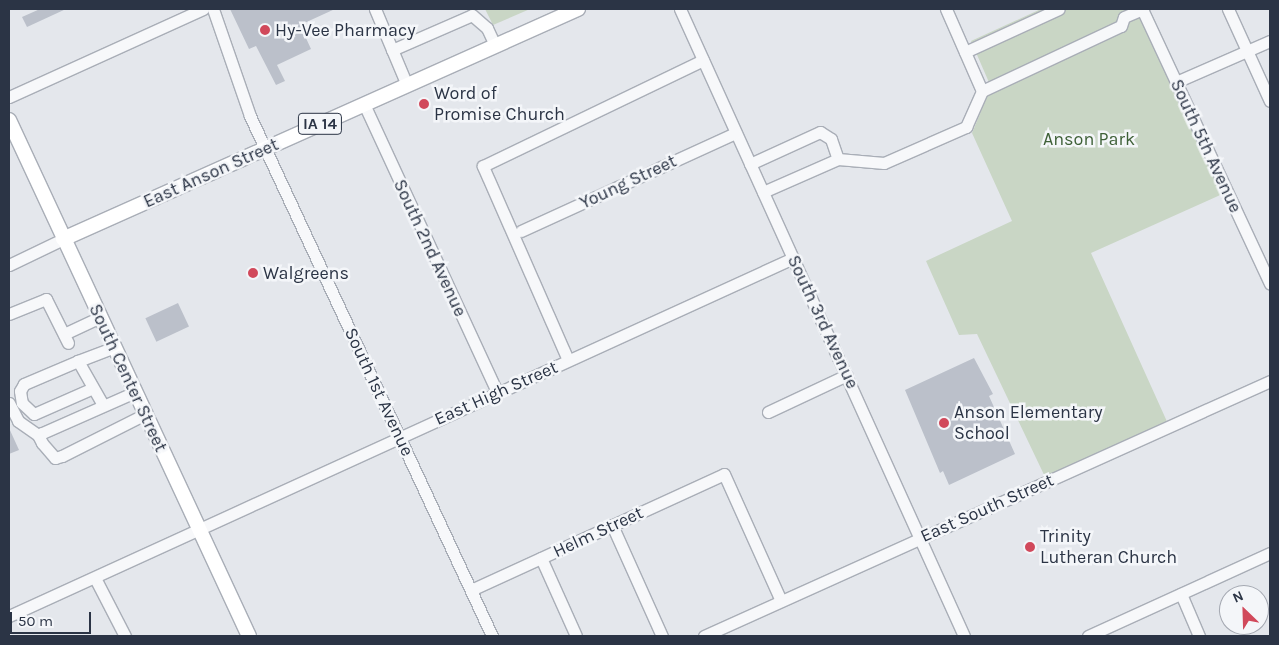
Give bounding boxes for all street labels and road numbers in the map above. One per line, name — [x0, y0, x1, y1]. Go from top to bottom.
street label: South 5th Avenue — [1166, 76, 1246, 216]
road number: IA 14 — [298, 110, 342, 138]
street label: East Anson Street — [140, 134, 282, 212]
street label: Young Street — [576, 150, 680, 214]
street label: South 2nd Avenue — [389, 176, 471, 320]
street label: South 3rd Avenue — [783, 252, 863, 392]
street label: South Center Street — [84, 301, 172, 455]
street label: South 1st Avenue — [340, 324, 418, 460]
street label: East High Street — [431, 356, 561, 430]
street label: East South Street — [917, 469, 1057, 547]
street label: Helm Street — [550, 502, 646, 562]

